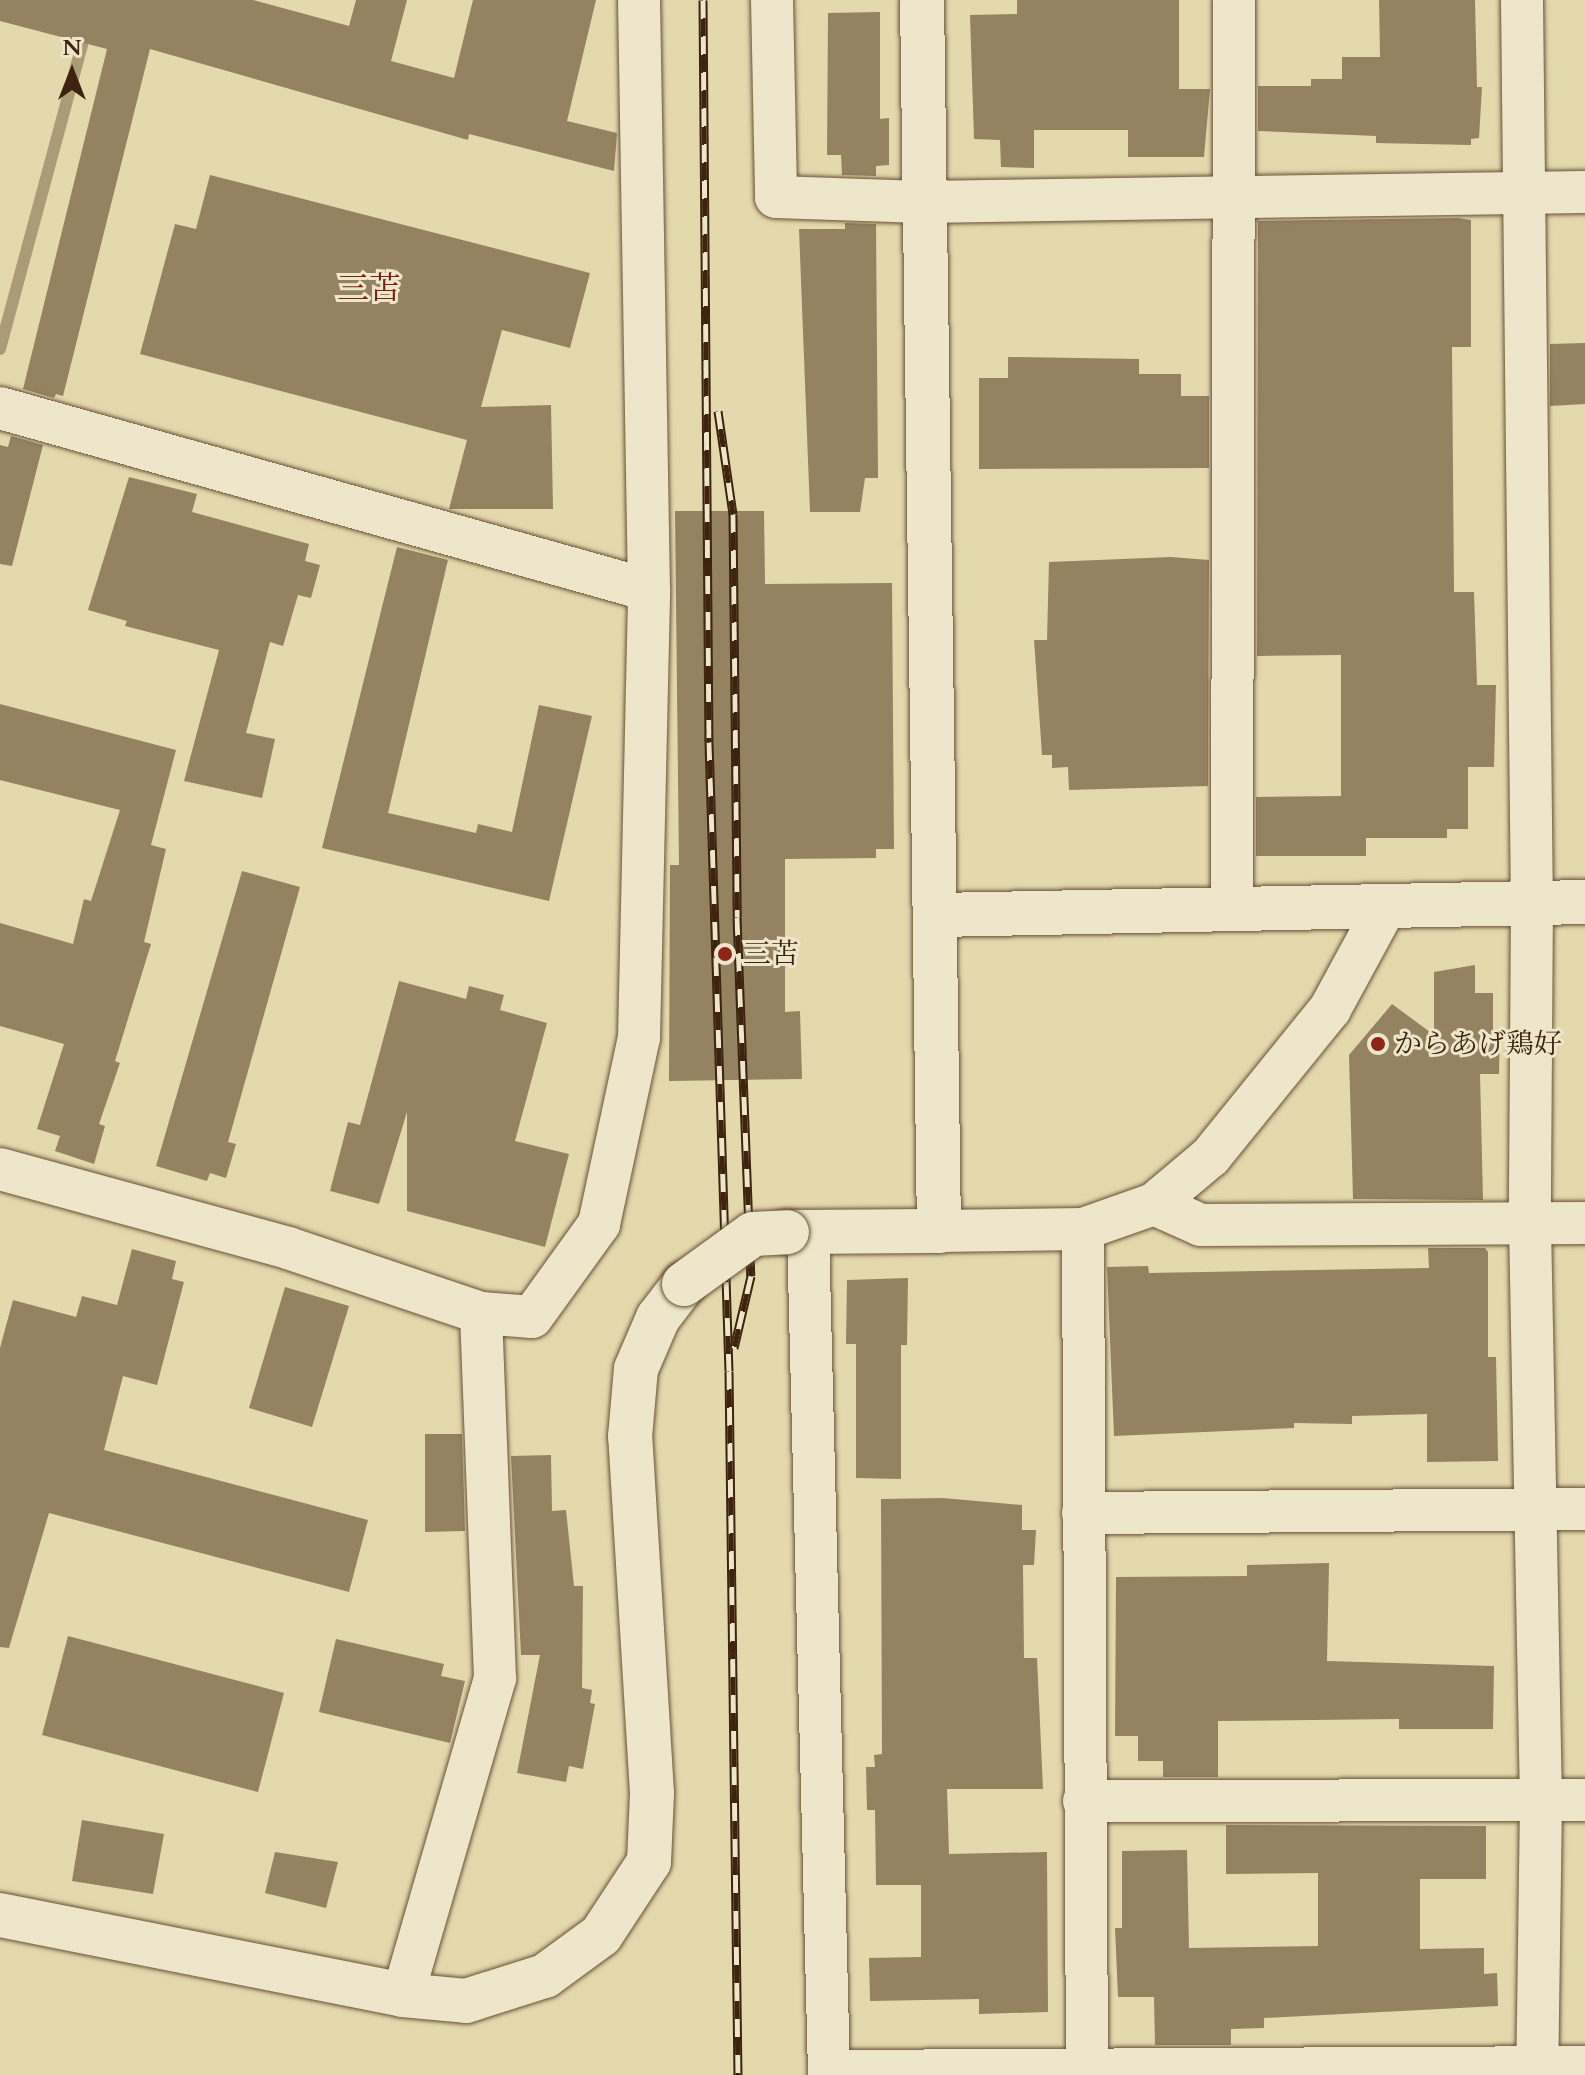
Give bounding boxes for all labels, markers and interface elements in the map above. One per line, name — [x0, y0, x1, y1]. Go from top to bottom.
north arrow — [32, 32, 112, 112]
text: N — [62, 33, 82, 63]
district label: 三苫 — [337, 270, 401, 308]
place label: 三苫 — [743, 937, 799, 971]
marker: 三苫 — [714, 943, 736, 965]
place label: からあげ鶏好 — [1394, 1027, 1562, 1061]
marker: からあげ鶏好 — [1369, 1035, 1387, 1053]

